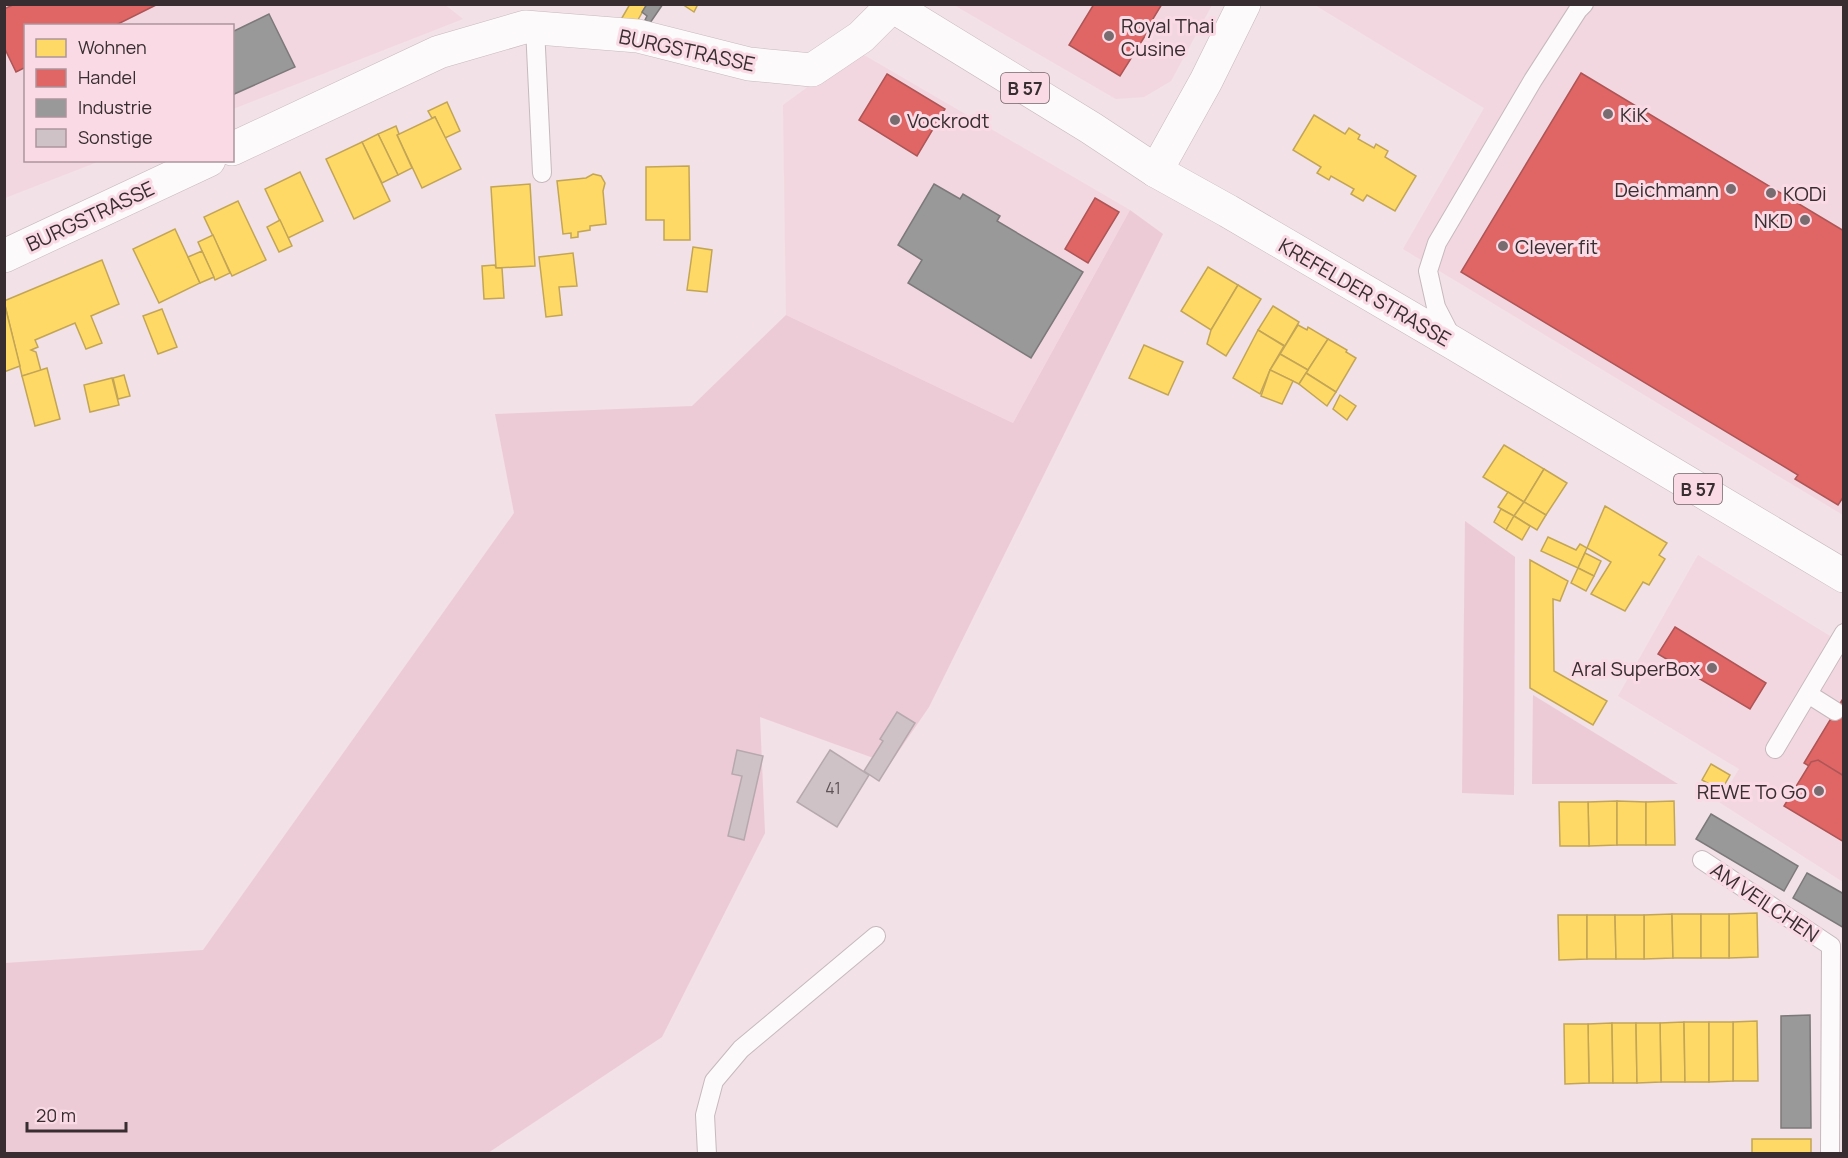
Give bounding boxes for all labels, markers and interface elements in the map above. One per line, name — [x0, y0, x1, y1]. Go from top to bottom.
place label: Royal Thai Cusine — [1121, 12, 1215, 62]
street label: BURGSTRASSE — [616, 22, 758, 78]
legend — [24, 24, 234, 162]
marker: Royal Thai Cusine — [1102, 29, 1116, 43]
text: Wohnen — [78, 35, 147, 59]
text: Handel — [78, 65, 136, 89]
road number: B 57 — [1001, 73, 1049, 103]
text: Industrie — [78, 95, 152, 119]
place label: KiK — [1620, 101, 1649, 128]
place label: Vockrodt — [907, 107, 989, 134]
marker: KiK — [1601, 107, 1615, 121]
marker: Vockrodt — [888, 113, 902, 127]
text: Sonstige — [78, 125, 152, 149]
street label: BURGSTRASSE — [22, 174, 158, 258]
place label: Deichmann — [1614, 176, 1719, 203]
place label: KODi — [1783, 180, 1827, 207]
marker: Deichmann — [1724, 182, 1738, 196]
marker: KODi — [1764, 186, 1778, 200]
place label: NKD — [1754, 207, 1793, 234]
marker: NKD — [1798, 213, 1812, 227]
street label: KREFELDER STRASSE — [1274, 232, 1456, 352]
place label: Clever fit — [1515, 233, 1598, 260]
marker: Clever fit — [1496, 239, 1510, 253]
road number: B 57 — [1674, 474, 1722, 504]
place label: Aral SuperBox — [1571, 655, 1700, 682]
marker: Aral SuperBox — [1705, 661, 1719, 675]
house number: 41 — [825, 777, 841, 799]
place label: REWE To Go — [1697, 778, 1807, 805]
marker: REWE To Go — [1812, 784, 1826, 798]
street label: AM VEILCHEN — [1706, 856, 1824, 948]
scale bar — [27, 1095, 126, 1133]
text: 20 m — [36, 1103, 76, 1127]

